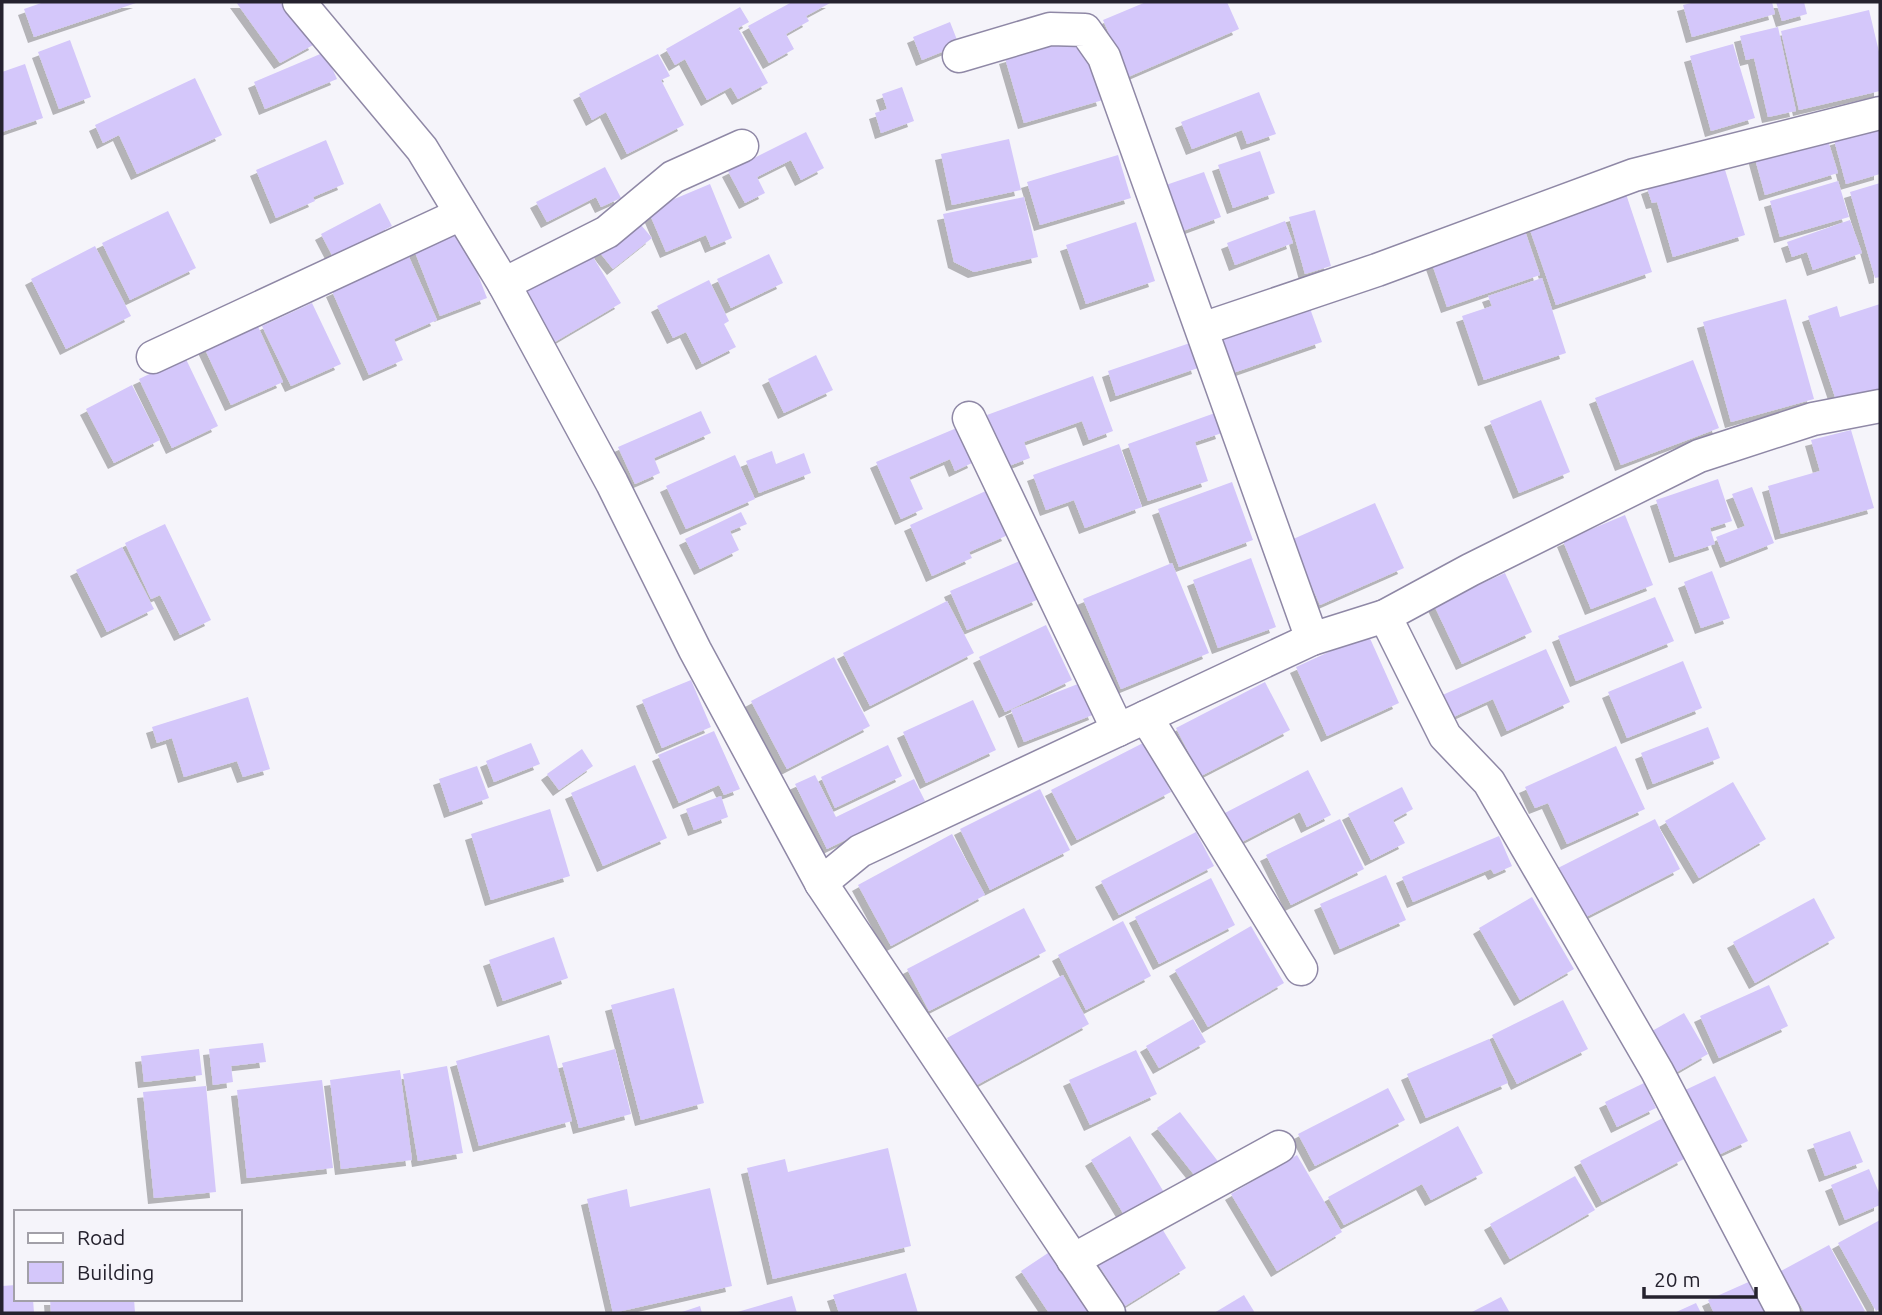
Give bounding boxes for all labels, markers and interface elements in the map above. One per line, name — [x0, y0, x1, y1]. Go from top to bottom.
legend — [14, 1210, 242, 1301]
text: Road — [77, 1225, 125, 1249]
scale bar — [1644, 1256, 1756, 1300]
text: Building — [77, 1260, 154, 1284]
text: 20 m — [1654, 1267, 1701, 1291]

